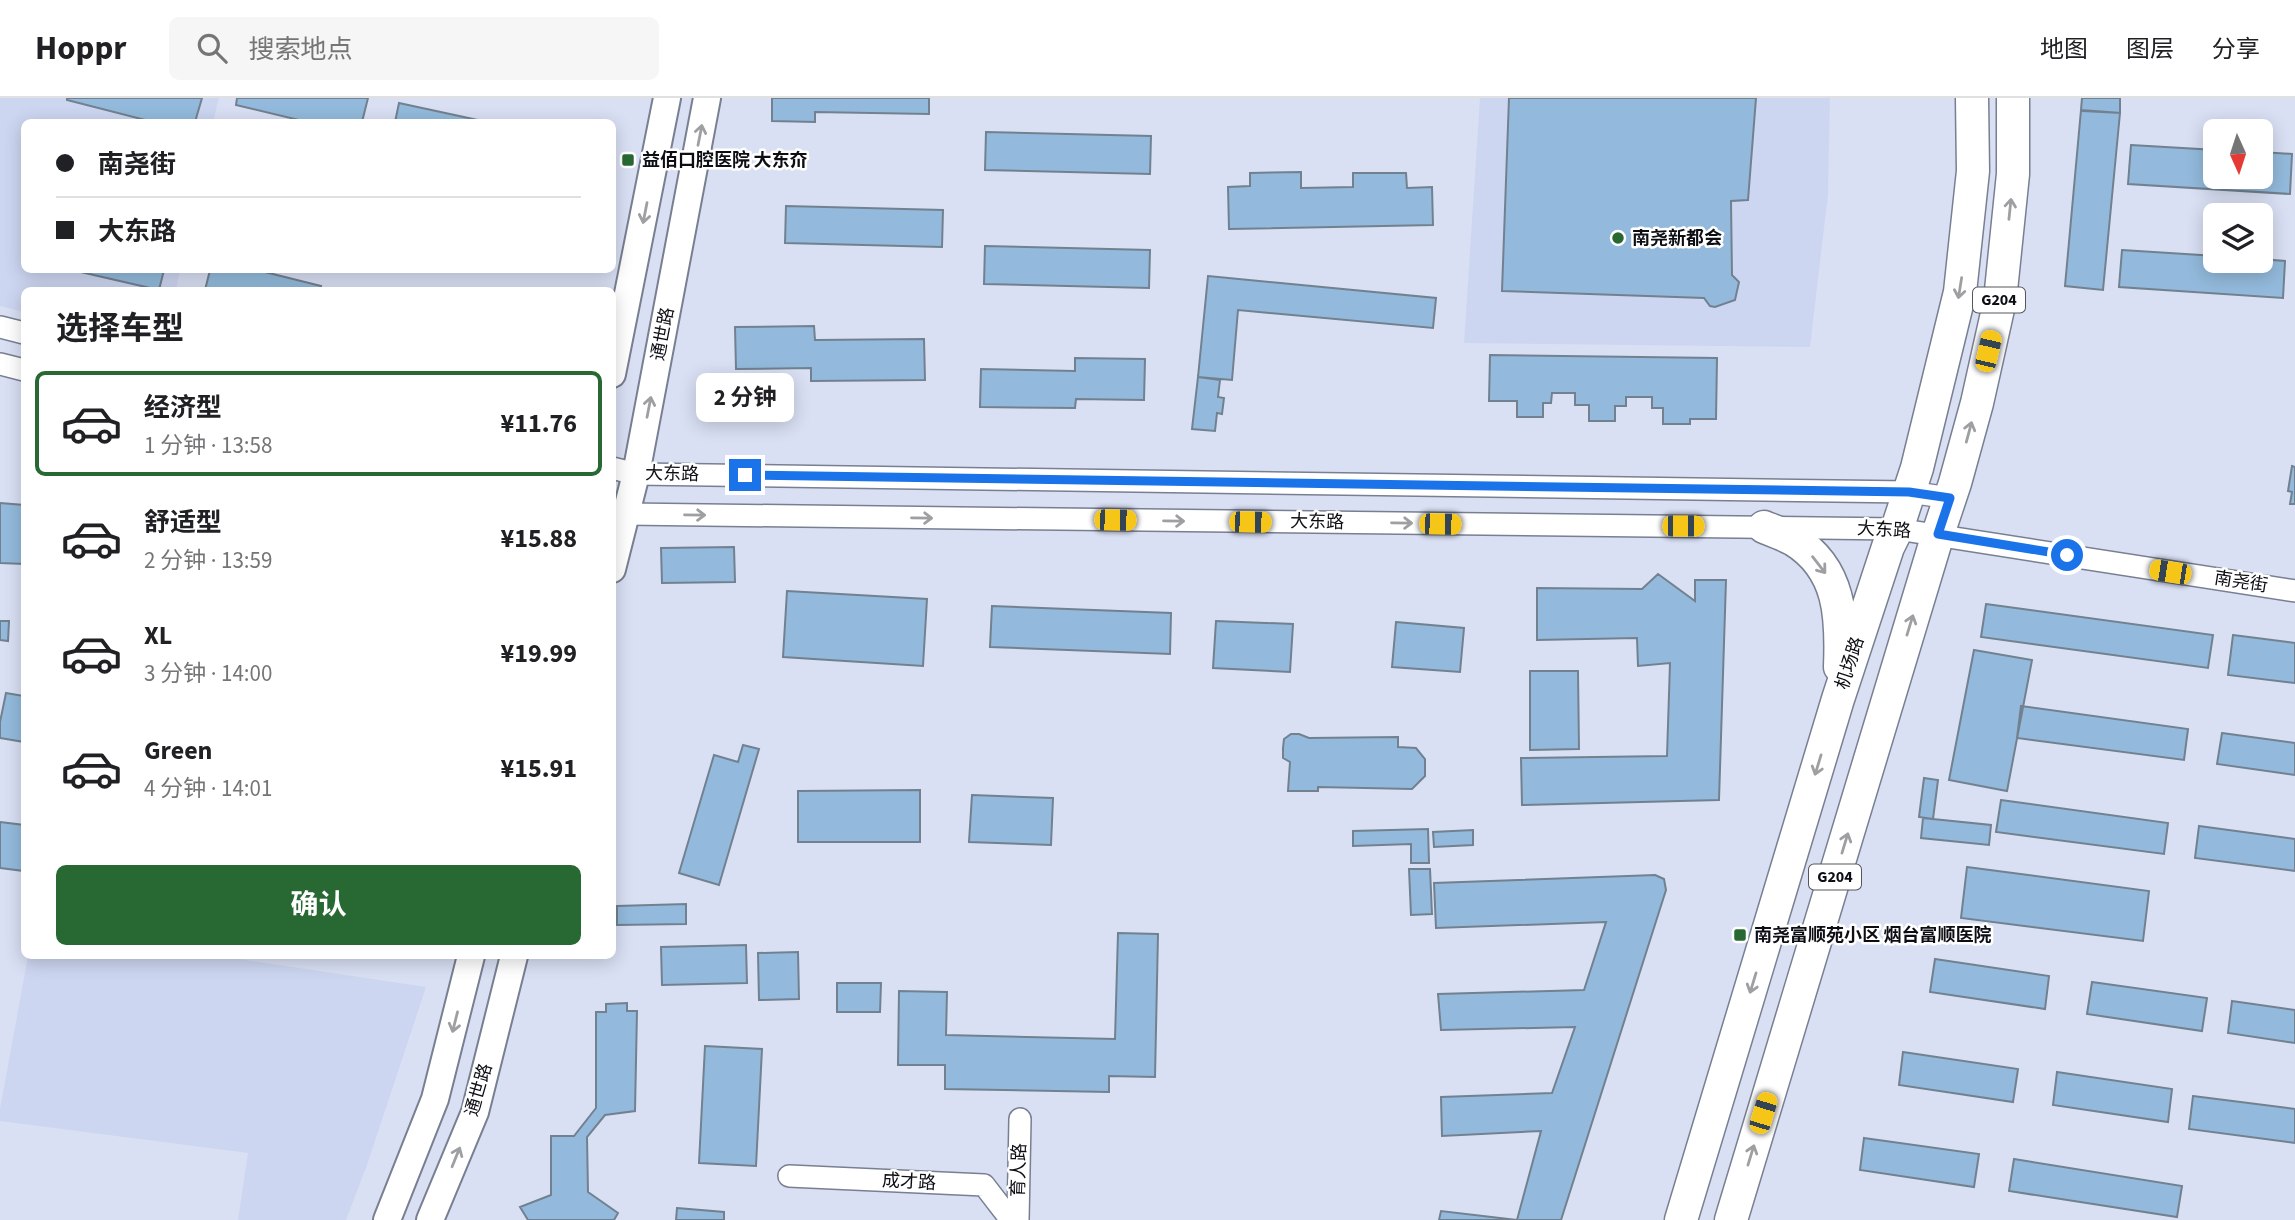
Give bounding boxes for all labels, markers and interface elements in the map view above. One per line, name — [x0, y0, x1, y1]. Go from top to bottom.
search box — [169, 17, 659, 80]
text: Hoppr — [35, 25, 127, 72]
icon: search — [193, 29, 231, 67]
text: 搜索地点 — [249, 31, 353, 68]
text: 地图 — [2040, 32, 2088, 67]
text: 图层 — [2126, 32, 2174, 67]
text: 分享 — [2212, 32, 2260, 67]
north arrow — [2203, 119, 2273, 189]
map controls — [2203, 119, 2273, 273]
one-way arrow — [694, 124, 707, 147]
text: 南尧街 — [98, 146, 176, 183]
place label: 益佰口腔医院 大东夼 — [642, 148, 808, 173]
marker: 益佰口腔医院 大东夼 — [620, 152, 636, 168]
one-way arrow — [2003, 198, 2016, 220]
one-way arrow — [637, 201, 651, 224]
button: layers — [2203, 203, 2273, 273]
text: 大东路 — [98, 213, 176, 250]
place label: 南尧新都会 — [1632, 226, 1722, 251]
marker: 南尧新都会 — [1610, 230, 1626, 246]
one-way arrow — [1953, 276, 1966, 299]
road number: G204 — [1973, 288, 2025, 312]
street label: 通世路 — [646, 305, 680, 363]
text: 选择车型 — [56, 306, 184, 352]
car — [1974, 328, 2003, 374]
callout: 2 分钟 — [696, 374, 794, 422]
text: 2 分钟 — [714, 381, 776, 414]
text: 经济型 — [144, 389, 222, 426]
icon: car — [60, 392, 123, 455]
one-way arrow — [643, 396, 656, 419]
text: ¥11.76 — [501, 405, 577, 442]
one-way arrow — [1963, 421, 1976, 444]
text: 1 分钟 · 13:58 — [144, 429, 272, 462]
route end — [729, 459, 761, 491]
street label: 大东路 — [645, 461, 699, 487]
text: 舒适型 — [144, 504, 222, 541]
icon: car — [60, 507, 123, 570]
one-way arrow — [683, 508, 706, 522]
car — [1094, 509, 1137, 531]
street label: 大东路 — [1290, 509, 1344, 535]
one-way arrow — [910, 511, 933, 525]
car — [1229, 511, 1272, 533]
car — [1419, 513, 1462, 535]
one-way arrow — [1162, 514, 1185, 528]
car — [1663, 516, 1705, 537]
street label: 大东路 — [1856, 516, 1912, 544]
one-way arrow — [1390, 517, 1413, 530]
text: ¥15.88 — [501, 520, 577, 557]
route start — [2051, 539, 2083, 571]
text: 2 分钟 · 13:59 — [144, 544, 272, 577]
one-way arrow — [1812, 555, 1827, 573]
car — [2148, 558, 2193, 586]
street label: 南尧街 — [2212, 565, 2270, 599]
one-way arrow — [1905, 614, 1918, 636]
text: XL — [144, 617, 172, 654]
icon: car — [60, 622, 123, 685]
street label: 机场路 — [1830, 633, 1870, 693]
text: ¥19.99 — [501, 635, 577, 672]
text: 3 分钟 · 14:00 — [144, 657, 272, 690]
text: Green — [144, 732, 212, 769]
icon: car — [60, 737, 123, 800]
text: ¥15.91 — [501, 750, 577, 787]
one-way arrow — [1811, 753, 1824, 775]
text: 4 分钟 · 14:01 — [144, 772, 272, 805]
one-way arrow — [1839, 832, 1852, 854]
road number: G204 — [1809, 864, 1861, 890]
button: 确认 — [56, 865, 581, 945]
place label: 南尧富顺苑小区 烟台富顺医院 — [1754, 923, 1992, 948]
marker: 南尧富顺苑小区 烟台富顺医院 — [1732, 927, 1748, 943]
one-way arrow — [1745, 971, 1758, 993]
one-way arrow — [448, 1010, 461, 1033]
street label: 通世路 — [460, 1061, 498, 1119]
car — [1747, 1090, 1780, 1136]
street label: 育人路 — [1006, 1143, 1032, 1197]
one-way arrow — [1746, 1144, 1759, 1166]
one-way arrow — [451, 1147, 464, 1168]
street label: 成才路 — [881, 1168, 937, 1196]

